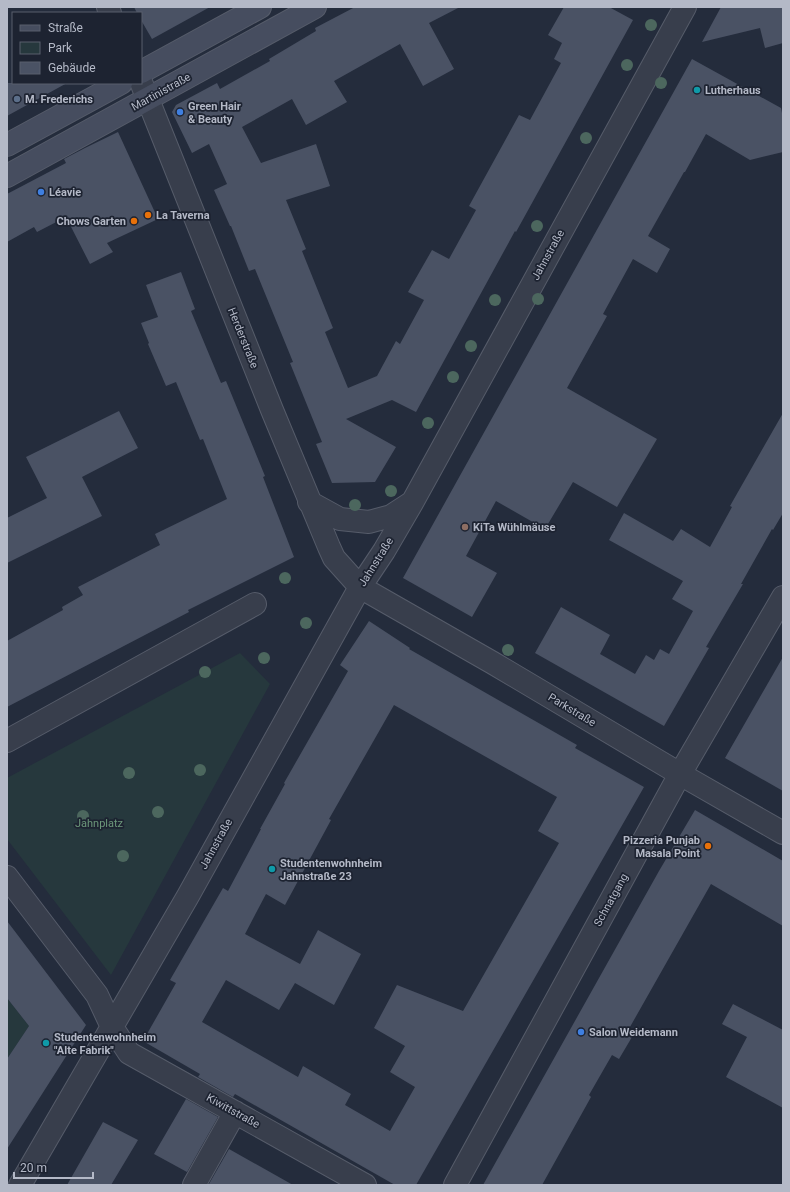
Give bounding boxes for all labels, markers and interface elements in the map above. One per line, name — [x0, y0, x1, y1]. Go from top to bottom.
legend — [12, 12, 142, 84]
text: Straße — [48, 21, 83, 35]
text: Park — [48, 41, 73, 55]
text: Gebäude — [48, 61, 96, 75]
street label: Martinistraße — [129, 70, 193, 114]
place label: Lutherhaus — [705, 84, 761, 97]
marker: Lutherhaus — [692, 85, 702, 95]
place label: M. Frederichs — [25, 93, 93, 106]
marker: M. Frederichs — [12, 94, 22, 104]
place label: Green Hair & Beauty — [188, 100, 241, 126]
marker: Green Hair & Beauty — [175, 107, 185, 117]
place label: Léavie — [49, 186, 81, 199]
marker: Léavie — [36, 187, 46, 197]
place label: La Taverna — [156, 209, 210, 222]
marker: La Taverna — [143, 210, 153, 220]
place label: Chows Garten — [56, 215, 126, 228]
marker: Chows Garten — [129, 216, 139, 226]
street label: Jahnstraße — [529, 228, 567, 282]
street label: Herderstraße — [225, 306, 261, 370]
place label: KiTa Wühlmäuse — [473, 521, 556, 534]
marker: KiTa Wühlmäuse — [460, 522, 470, 532]
street label: Jahnstraße — [356, 535, 396, 589]
street label: Parkstraße — [546, 691, 598, 729]
park label: Jahnplatz — [75, 817, 124, 830]
street label: Jahnstraße — [197, 817, 235, 871]
place label: Pizzeria Punjab Masala Point — [623, 834, 700, 860]
marker: Pizzeria Punjab Masala Point — [703, 841, 713, 851]
place label: Studentenwohnheim Jahnstraße 23 — [280, 857, 382, 883]
marker: Studentenwohnheim Jahnstraße 23 — [267, 864, 277, 874]
street label: Schnatgang — [591, 871, 631, 929]
place label: Salon Weidemann — [589, 1026, 678, 1039]
marker: Salon Weidemann — [576, 1027, 586, 1037]
place label: Studentenwohnheim "Alte Fabrik" — [54, 1031, 156, 1057]
marker: Studentenwohnheim "Alte Fabrik" — [41, 1038, 51, 1048]
street label: Kiwittstraße — [204, 1091, 262, 1131]
scale bar — [14, 1154, 93, 1180]
text: 20 m — [20, 1161, 47, 1175]

